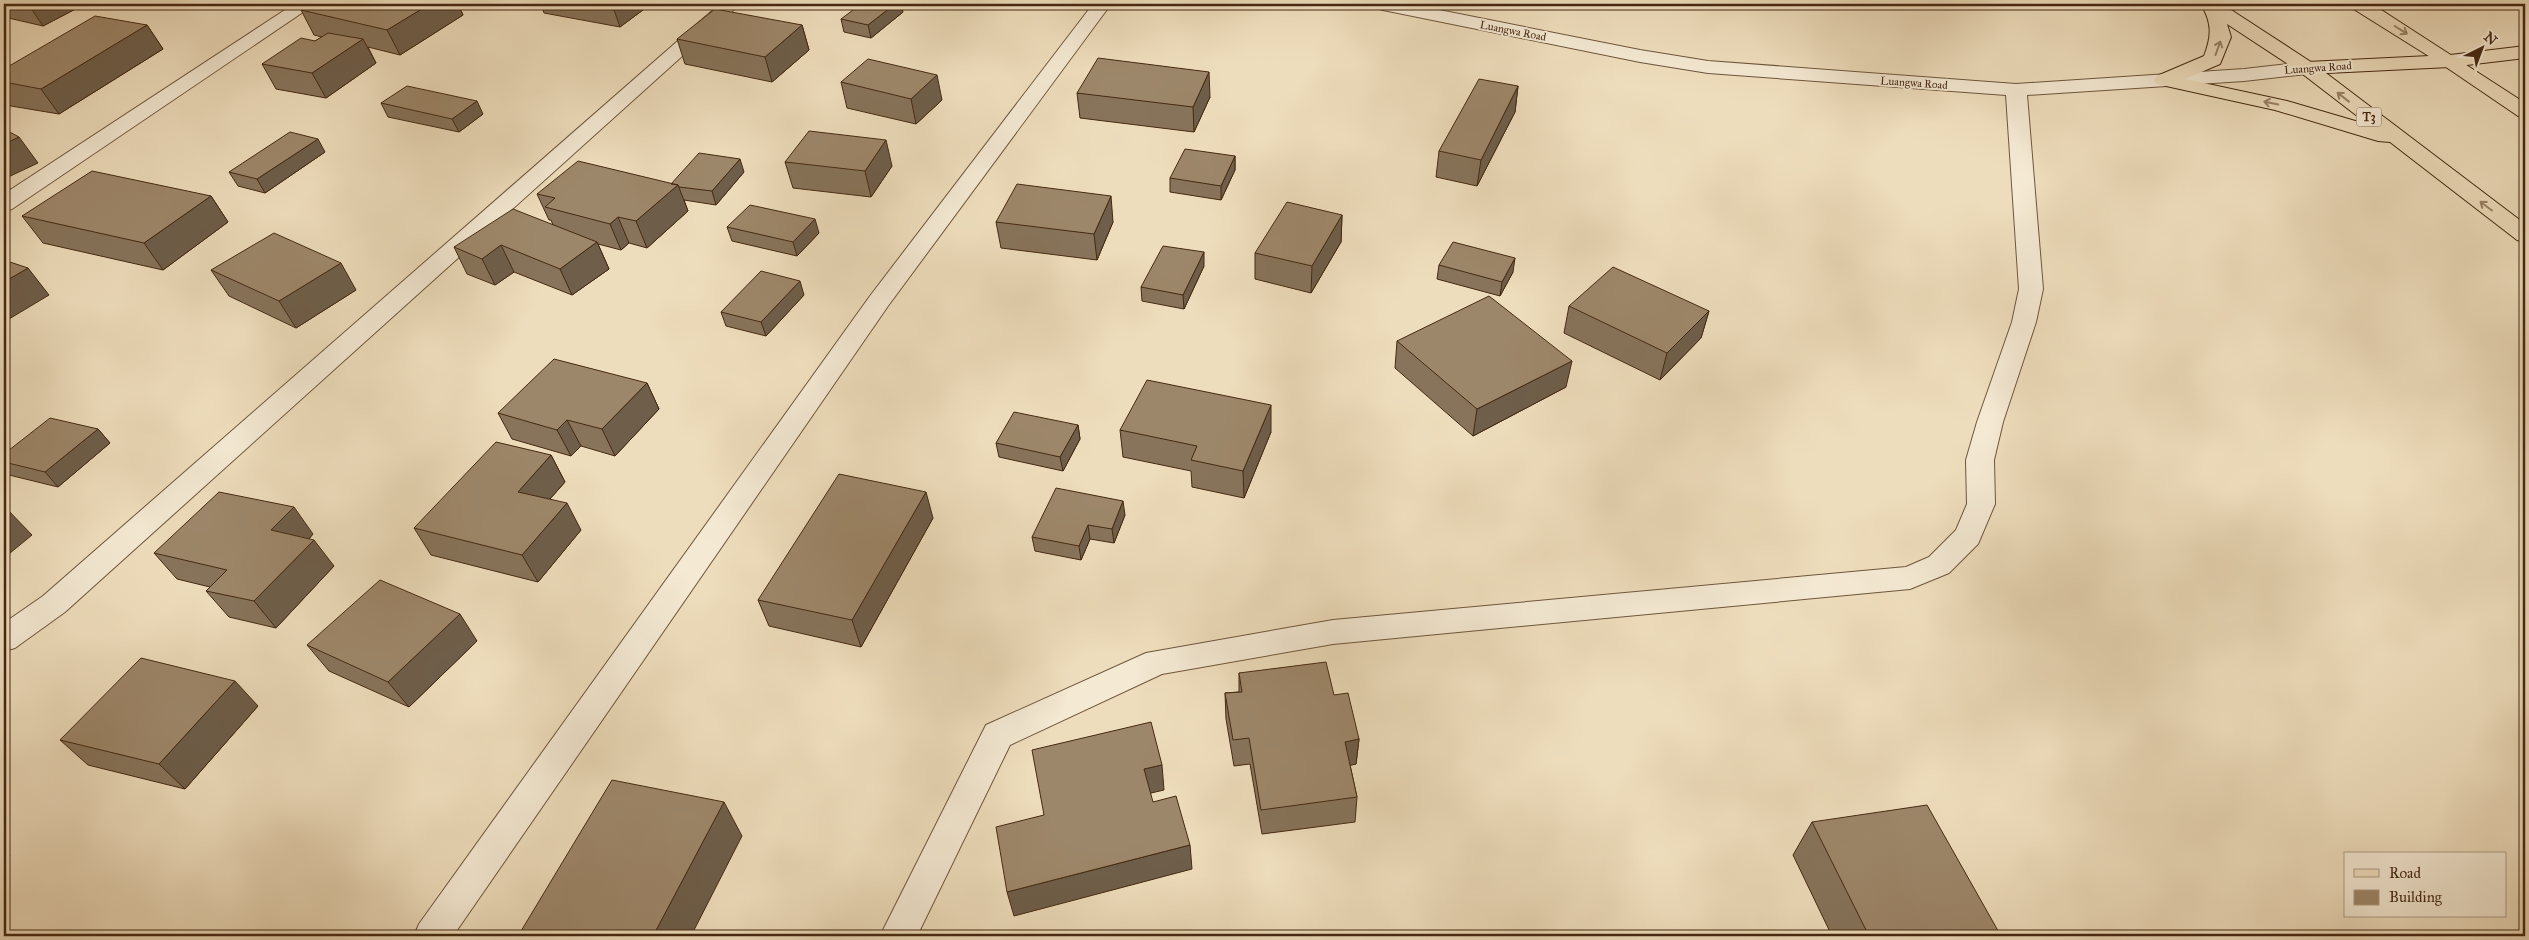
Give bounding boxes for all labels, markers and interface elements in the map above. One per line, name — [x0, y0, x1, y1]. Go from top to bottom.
street label: Luangwa Road — [1479, 18, 1548, 44]
north arrow — [2456, 22, 2506, 72]
one-way arrow — [2393, 25, 2407, 35]
text: N — [2480, 28, 2501, 49]
one-way arrow — [2214, 40, 2223, 56]
street label: Luangwa Road — [2284, 59, 2353, 77]
street label: Luangwa Road — [1880, 74, 1949, 92]
one-way arrow — [2337, 91, 2350, 102]
one-way arrow — [2264, 98, 2280, 107]
road number: T3 — [2356, 108, 2382, 126]
one-way arrow — [2480, 200, 2493, 211]
legend — [2344, 852, 2506, 918]
text: Road — [2389, 864, 2421, 882]
text: Building — [2389, 888, 2443, 906]

